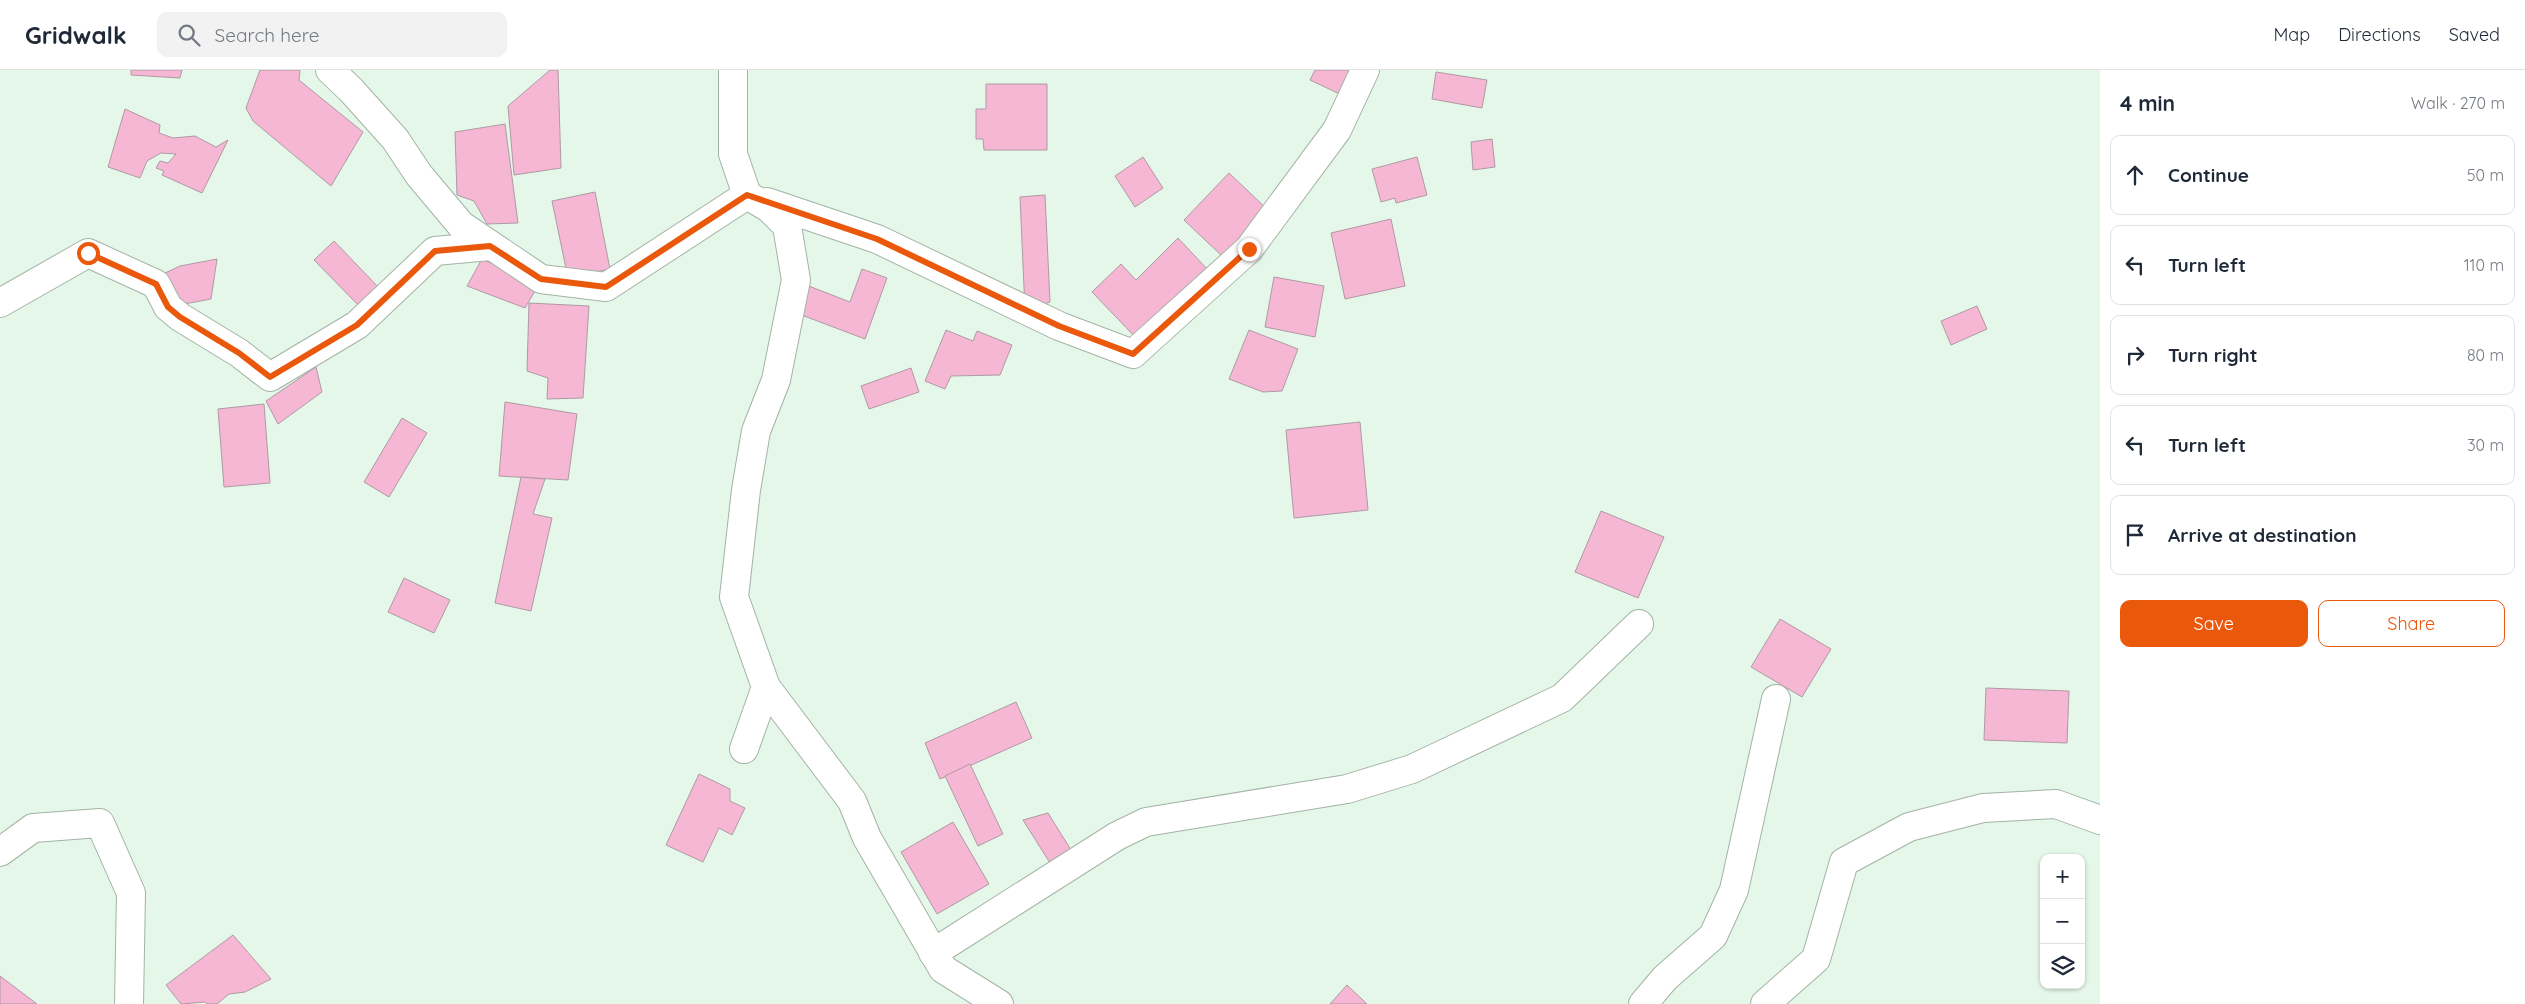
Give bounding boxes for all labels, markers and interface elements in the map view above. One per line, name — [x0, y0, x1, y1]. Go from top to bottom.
search box — [157, 12, 507, 57]
text: Gridwalk — [25, 20, 127, 50]
icon: search — [175, 21, 203, 49]
text: Search here — [215, 23, 319, 47]
text: Map — [2273, 23, 2310, 46]
text: Directions — [2338, 23, 2421, 46]
text: Saved — [2449, 23, 2500, 46]
text: 4 min — [2120, 90, 2175, 116]
text: Walk · 270 m — [2411, 93, 2505, 113]
icon: ahead — [2121, 161, 2149, 189]
text: Continue — [2168, 163, 2249, 187]
text: 50 m — [2467, 165, 2504, 185]
route end — [1238, 238, 1261, 261]
route start — [77, 242, 100, 265]
icon: left — [2121, 251, 2149, 279]
text: Turn left — [2168, 253, 2246, 277]
text: 110 m — [2464, 255, 2504, 275]
icon: right — [2121, 341, 2149, 369]
text: Turn right — [2168, 343, 2257, 367]
text: 80 m — [2467, 345, 2504, 365]
icon: left — [2121, 431, 2149, 459]
text: Turn left — [2168, 433, 2246, 457]
text: 30 m — [2467, 435, 2504, 455]
icon: arrive — [2121, 521, 2149, 549]
text: Arrive at destination — [2168, 523, 2357, 547]
button: Save — [2120, 600, 2308, 647]
button: Share — [2318, 600, 2505, 647]
map controls — [2040, 854, 2085, 989]
button: + — [2040, 854, 2085, 899]
button: − — [2040, 899, 2085, 944]
button: layers — [2040, 944, 2085, 989]

